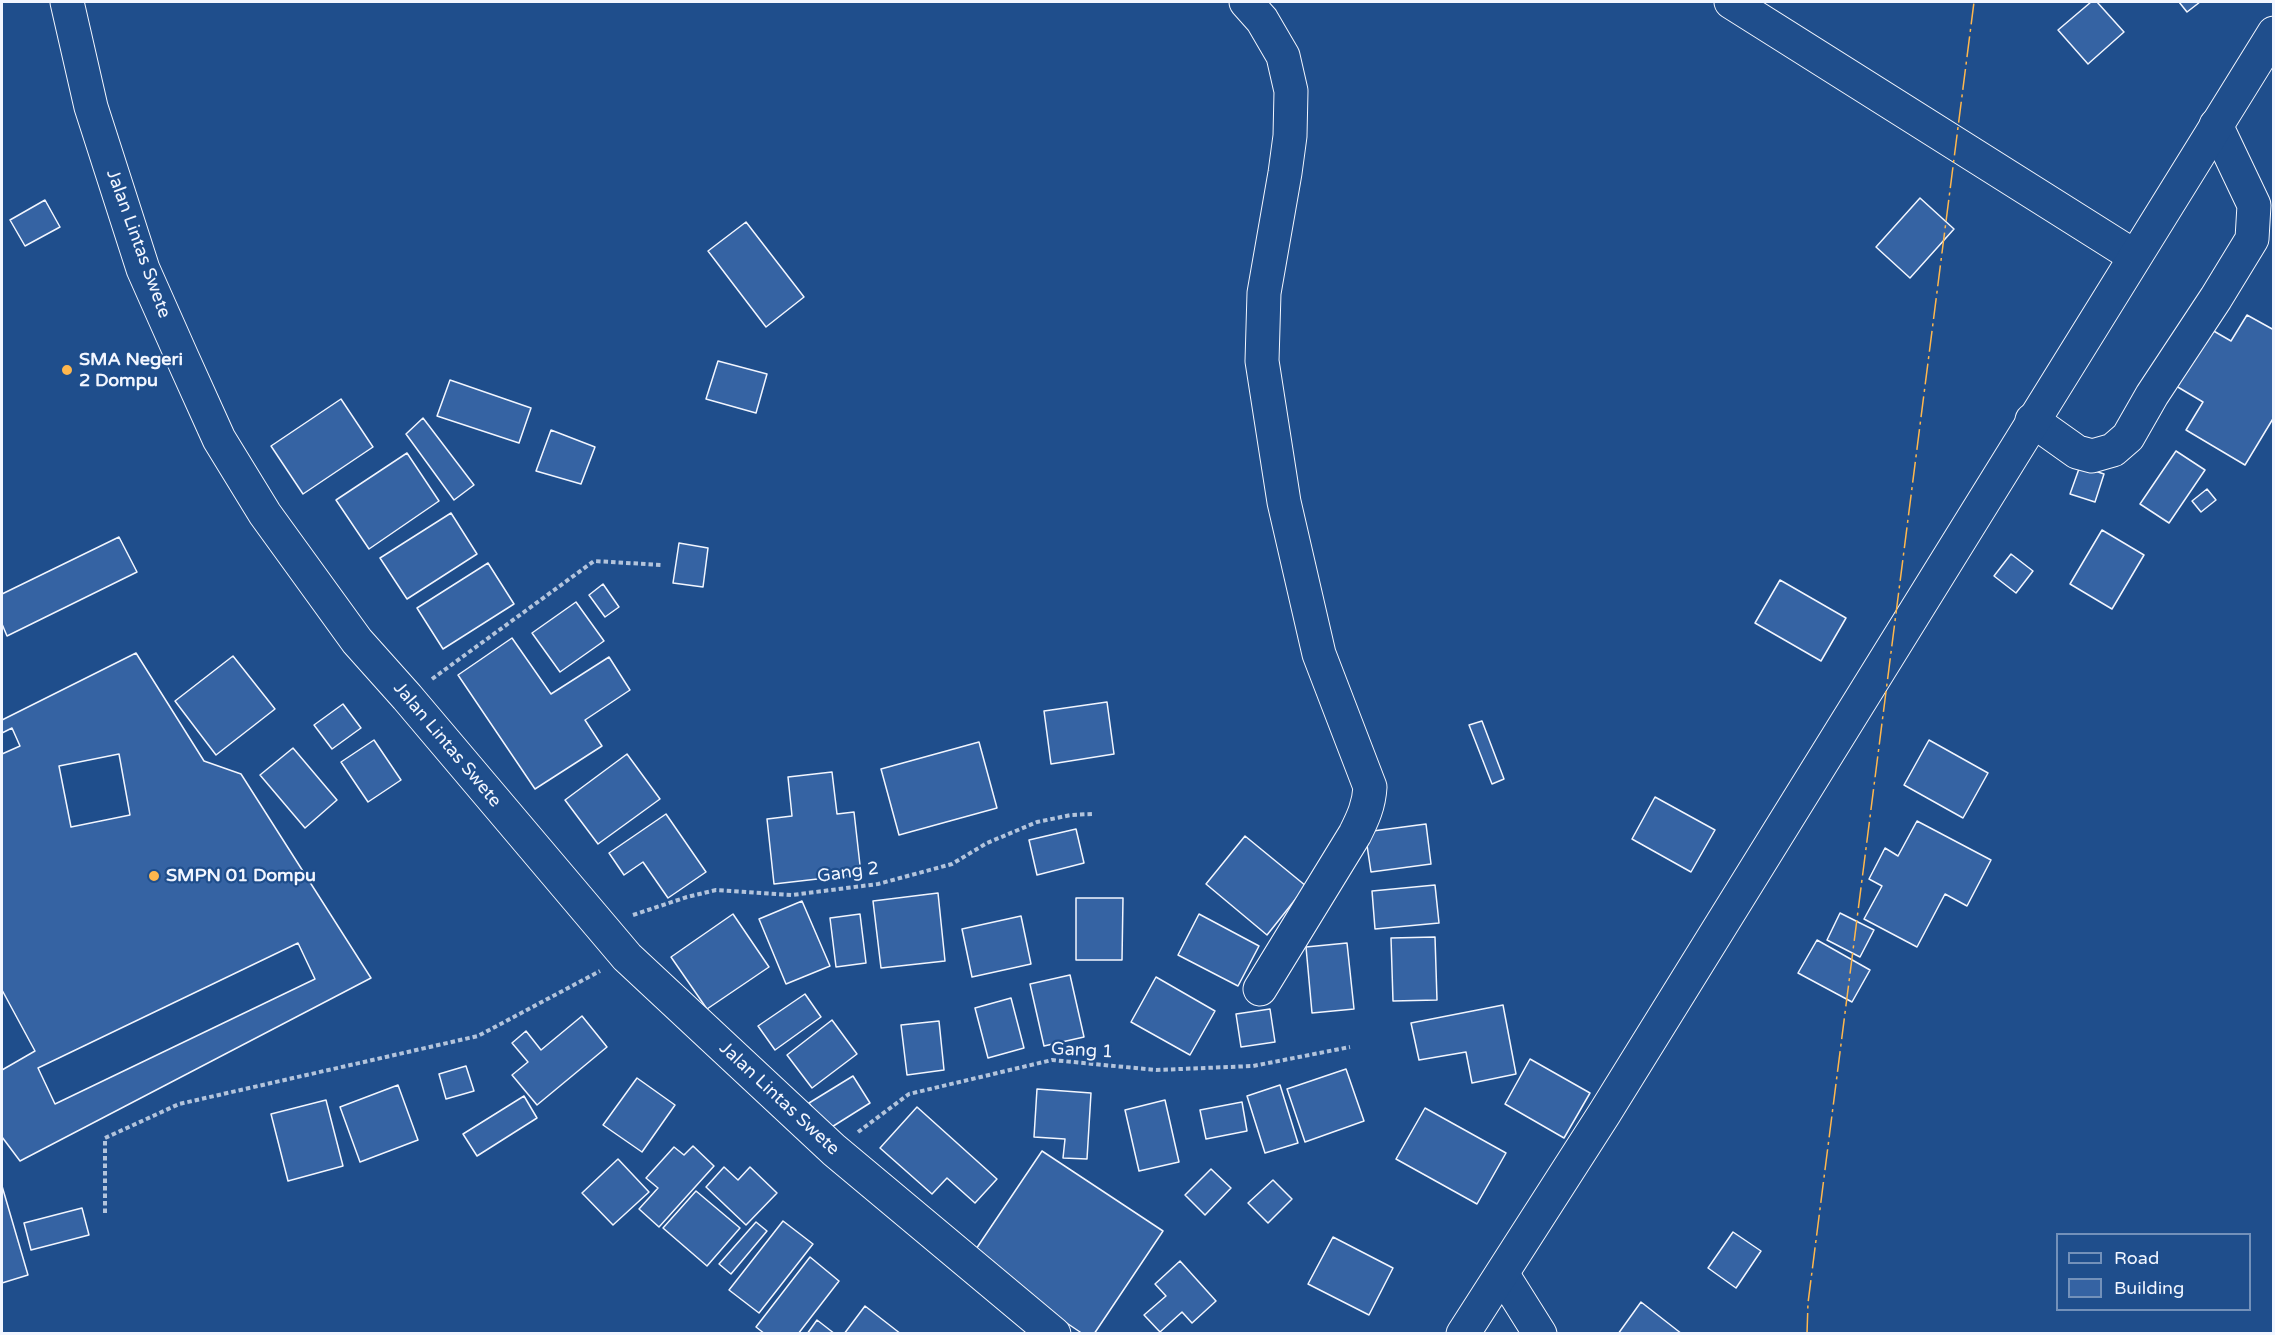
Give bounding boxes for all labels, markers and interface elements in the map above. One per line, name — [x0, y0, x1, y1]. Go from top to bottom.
street label: Jalan Lintas Swete — [101, 167, 175, 321]
place label: SMA Negeri 2 Dompu — [79, 349, 183, 392]
marker: SMA Negeri 2 Dompu — [60, 363, 74, 377]
street label: Jalan Lintas Swete — [388, 678, 506, 812]
street label: Gang 2 — [816, 858, 880, 888]
place label: SMPN 01 Dompu — [166, 865, 316, 887]
marker: SMPN 01 Dompu — [147, 869, 161, 883]
street label: Jalan Lintas Swete — [714, 1038, 844, 1160]
street label: Gang 1 — [1050, 1039, 1114, 1063]
legend — [2056, 1233, 2251, 1311]
text: Road — [2114, 1247, 2159, 1269]
text: Building — [2114, 1277, 2184, 1299]

